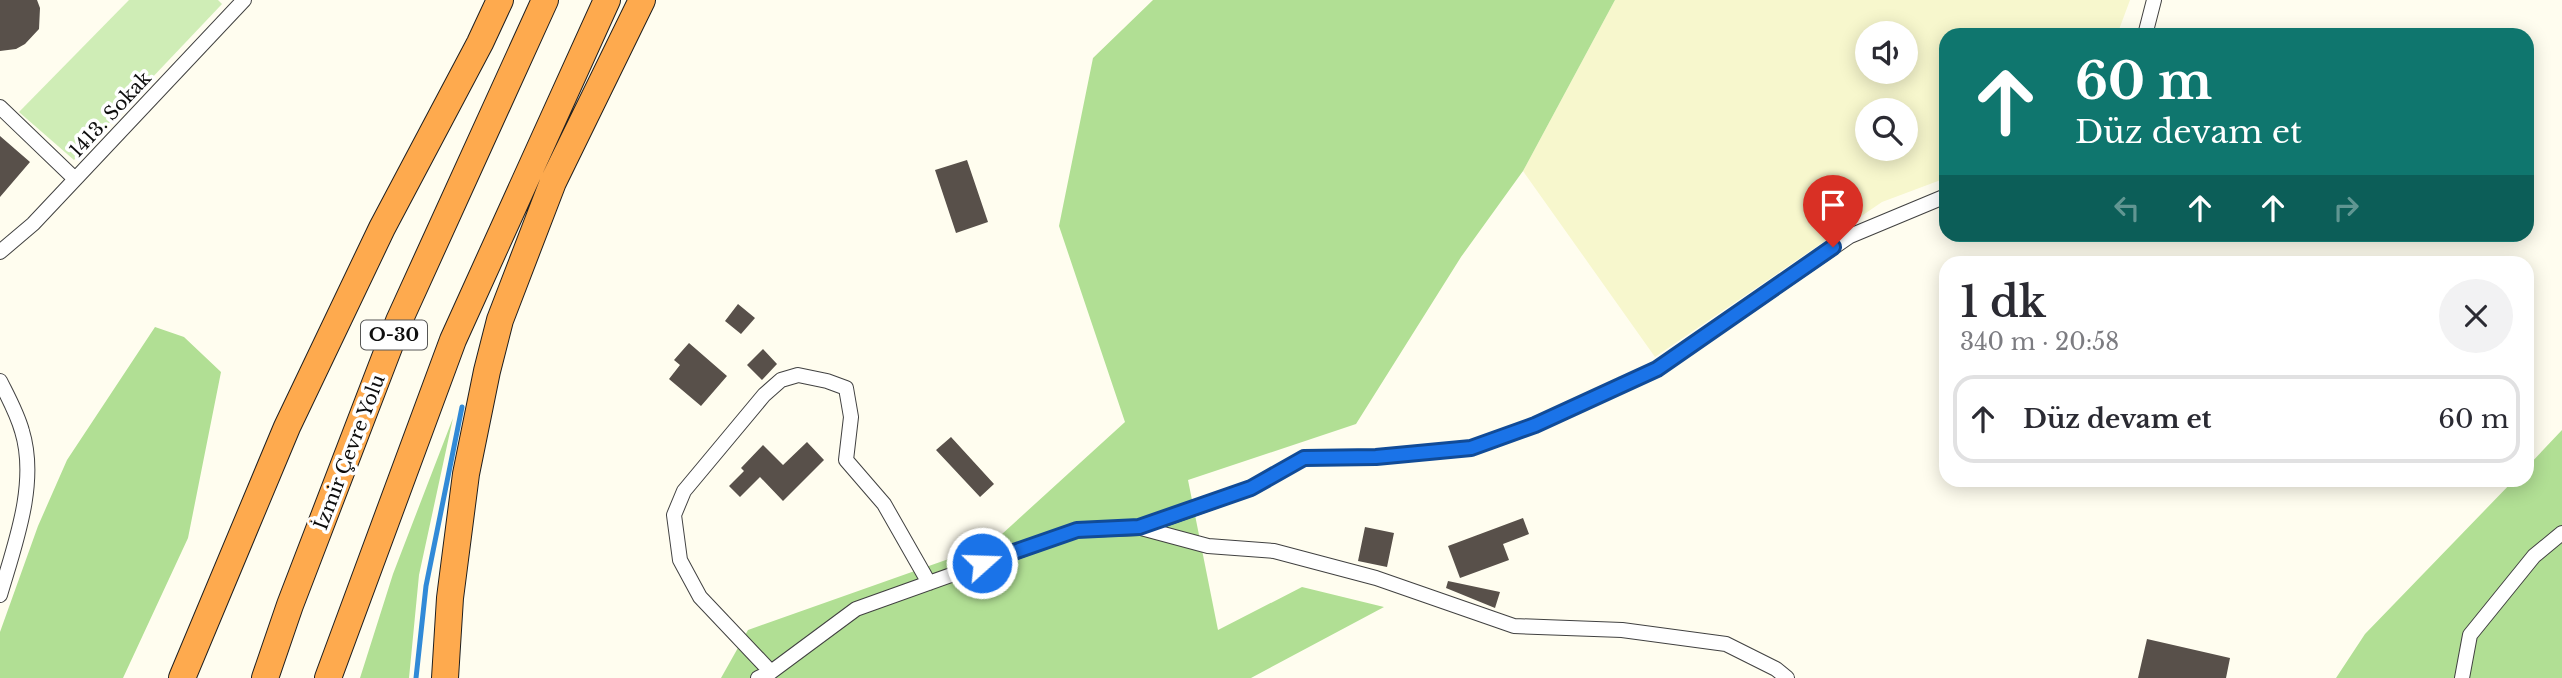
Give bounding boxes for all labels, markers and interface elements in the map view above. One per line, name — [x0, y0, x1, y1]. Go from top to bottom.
map controls — [1855, 21, 1918, 161]
button: sound — [1855, 21, 1918, 84]
text: 60 m — [2075, 51, 2212, 112]
icon: ahead — [1960, 56, 2051, 147]
street label: 1413. Sokak — [65, 66, 156, 162]
button: search — [1855, 98, 1918, 161]
text: Düz devam et — [2075, 112, 2302, 152]
pin — [1803, 175, 1863, 247]
icon: arrive — [1814, 186, 1852, 224]
icon: left — [2108, 189, 2146, 227]
icon: ahead — [2181, 189, 2219, 227]
icon: ahead — [2254, 189, 2292, 227]
icon: right — [2327, 189, 2365, 227]
text: 1 dk — [1960, 276, 2046, 328]
button: close — [2439, 279, 2513, 353]
road number: O-30 — [361, 320, 427, 349]
text: 340 m · 20:58 — [1960, 328, 2119, 356]
street label: İzmir Çevre Yolu — [309, 371, 390, 533]
icon: ahead — [1964, 400, 2002, 438]
text: Düz devam et — [2023, 403, 2212, 435]
text: 60 m — [2438, 403, 2509, 435]
position arrow — [945, 526, 1019, 600]

